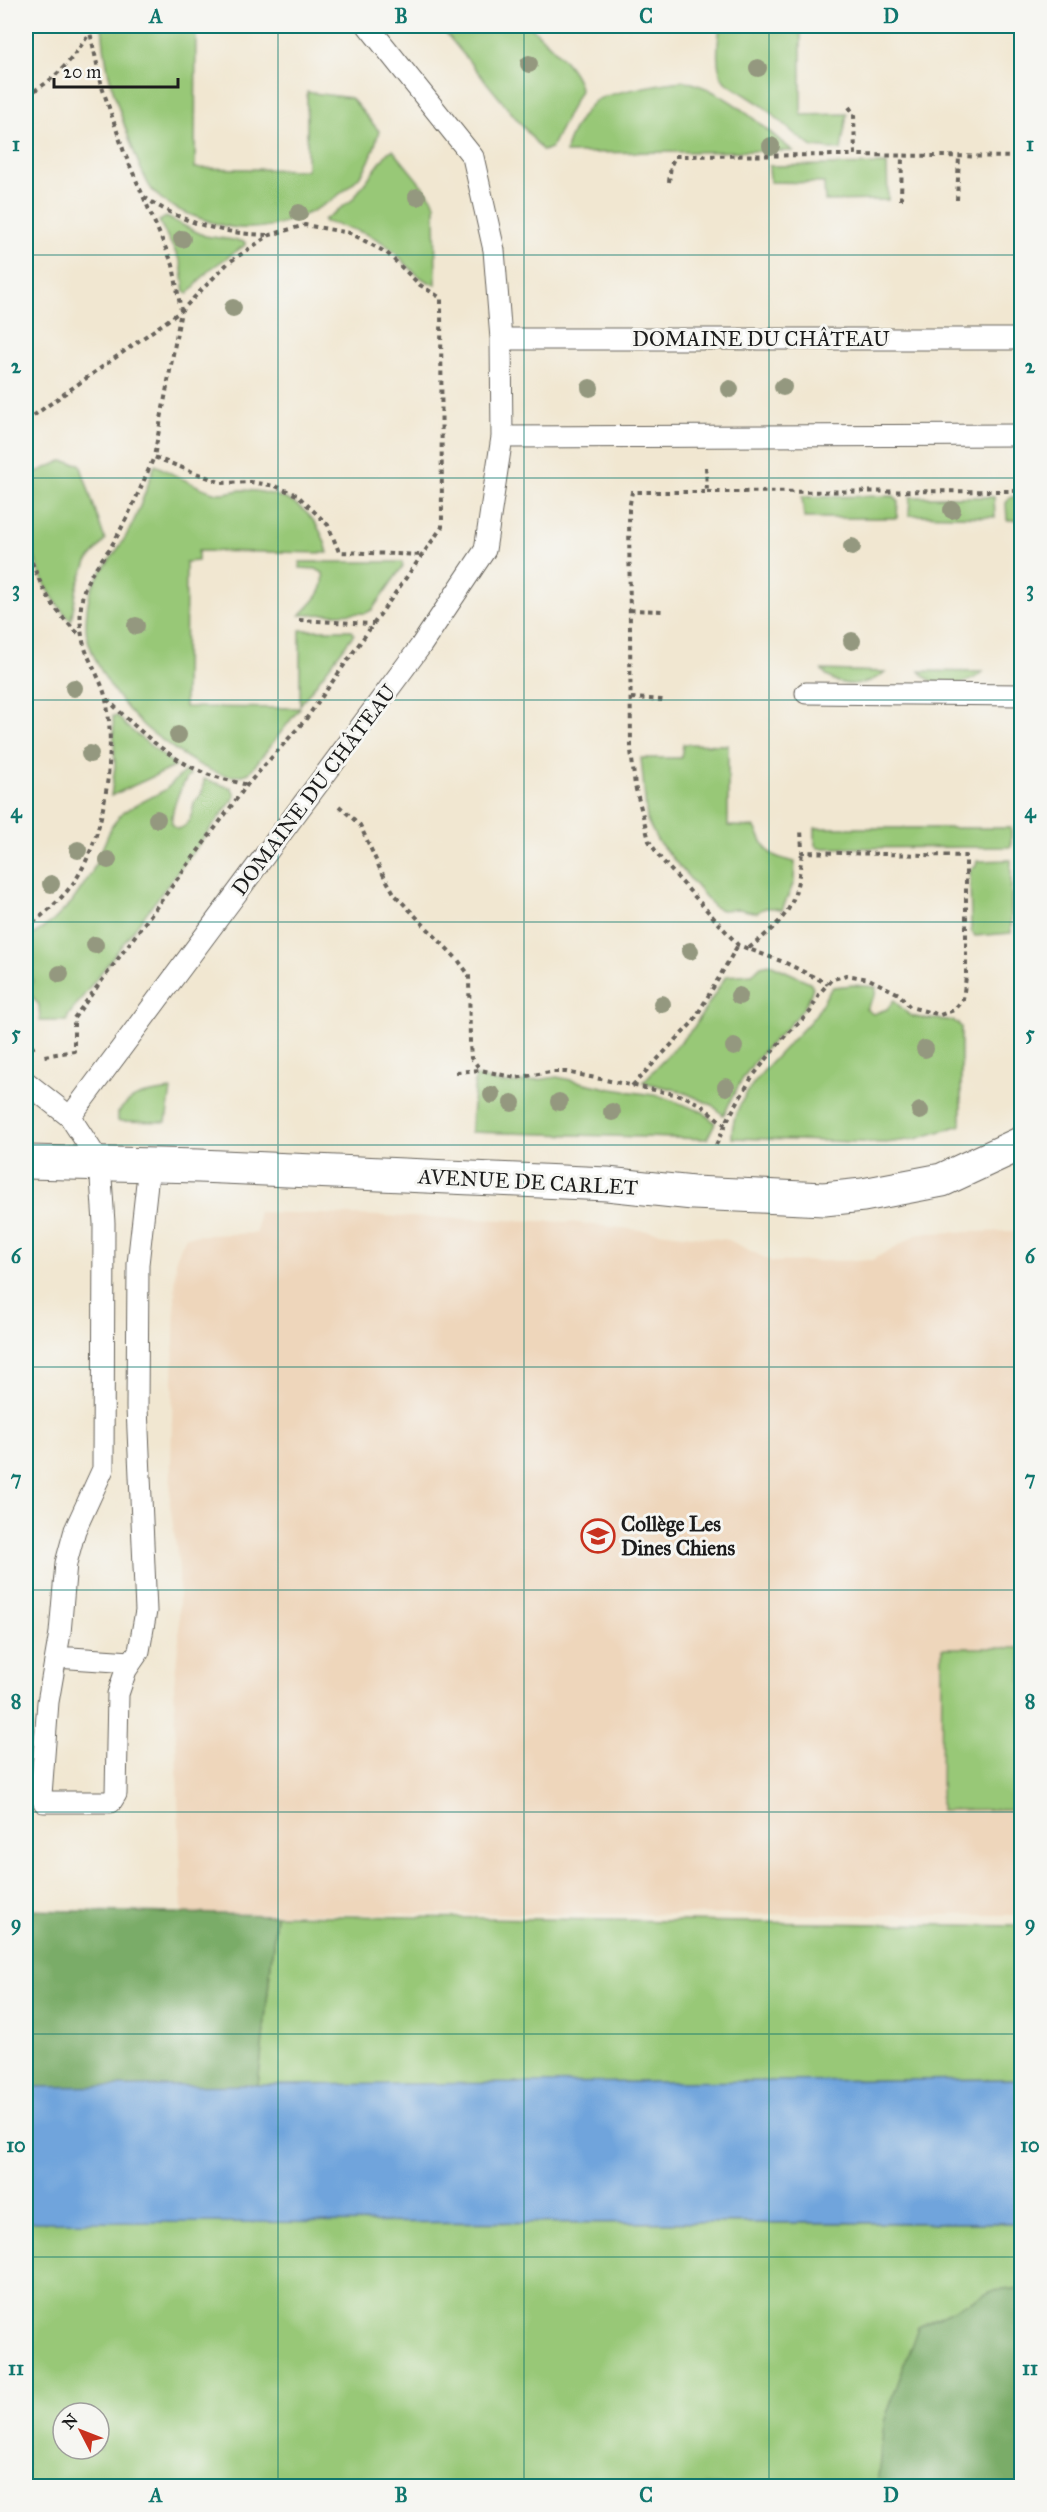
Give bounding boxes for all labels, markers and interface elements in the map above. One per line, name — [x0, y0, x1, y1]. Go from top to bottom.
text: A — [147, 4, 163, 28]
text: B — [394, 4, 408, 28]
text: C — [639, 4, 653, 28]
text: D — [883, 4, 899, 28]
scale bar — [54, 51, 178, 89]
text: 20 m — [63, 61, 101, 83]
text: 1 — [12, 132, 20, 156]
text: 1 — [1026, 132, 1034, 156]
street label: DOMAINE DU CHÂTEAU — [632, 326, 890, 352]
text: 2 — [11, 354, 22, 378]
text: 2 — [1025, 354, 1036, 378]
text: 3 — [12, 577, 20, 602]
text: 3 — [1026, 577, 1034, 602]
street label: DOMAINE DU CHÂTEAU — [226, 679, 402, 901]
text: 4 — [10, 799, 22, 824]
text: 4 — [1024, 799, 1036, 824]
text: 5 — [11, 1021, 21, 1045]
text: 5 — [1025, 1021, 1035, 1045]
street label: AVENUE DE CARLET — [416, 1163, 639, 1201]
text: 6 — [11, 1244, 23, 1268]
text: 6 — [1025, 1244, 1037, 1268]
text: 7 — [11, 1466, 22, 1490]
text: 7 — [1025, 1466, 1036, 1490]
place label: Collège Les Dines Chiens — [621, 1511, 735, 1561]
school or university icon: Collège Les Dines Chiens — [580, 1518, 616, 1554]
text: 8 — [11, 1689, 21, 1713]
text: 8 — [1025, 1689, 1035, 1713]
text: 9 — [11, 1911, 21, 1936]
text: 9 — [1025, 1911, 1035, 1936]
text: 10 — [6, 2133, 26, 2157]
text: 10 — [1020, 2133, 1040, 2157]
text: 11 — [8, 2356, 24, 2380]
text: 11 — [1022, 2356, 1038, 2380]
north arrow — [51, 2401, 111, 2461]
text: N — [59, 2410, 82, 2433]
text: A — [147, 2483, 163, 2507]
text: B — [394, 2483, 408, 2507]
text: C — [639, 2483, 653, 2507]
text: D — [883, 2483, 899, 2507]

